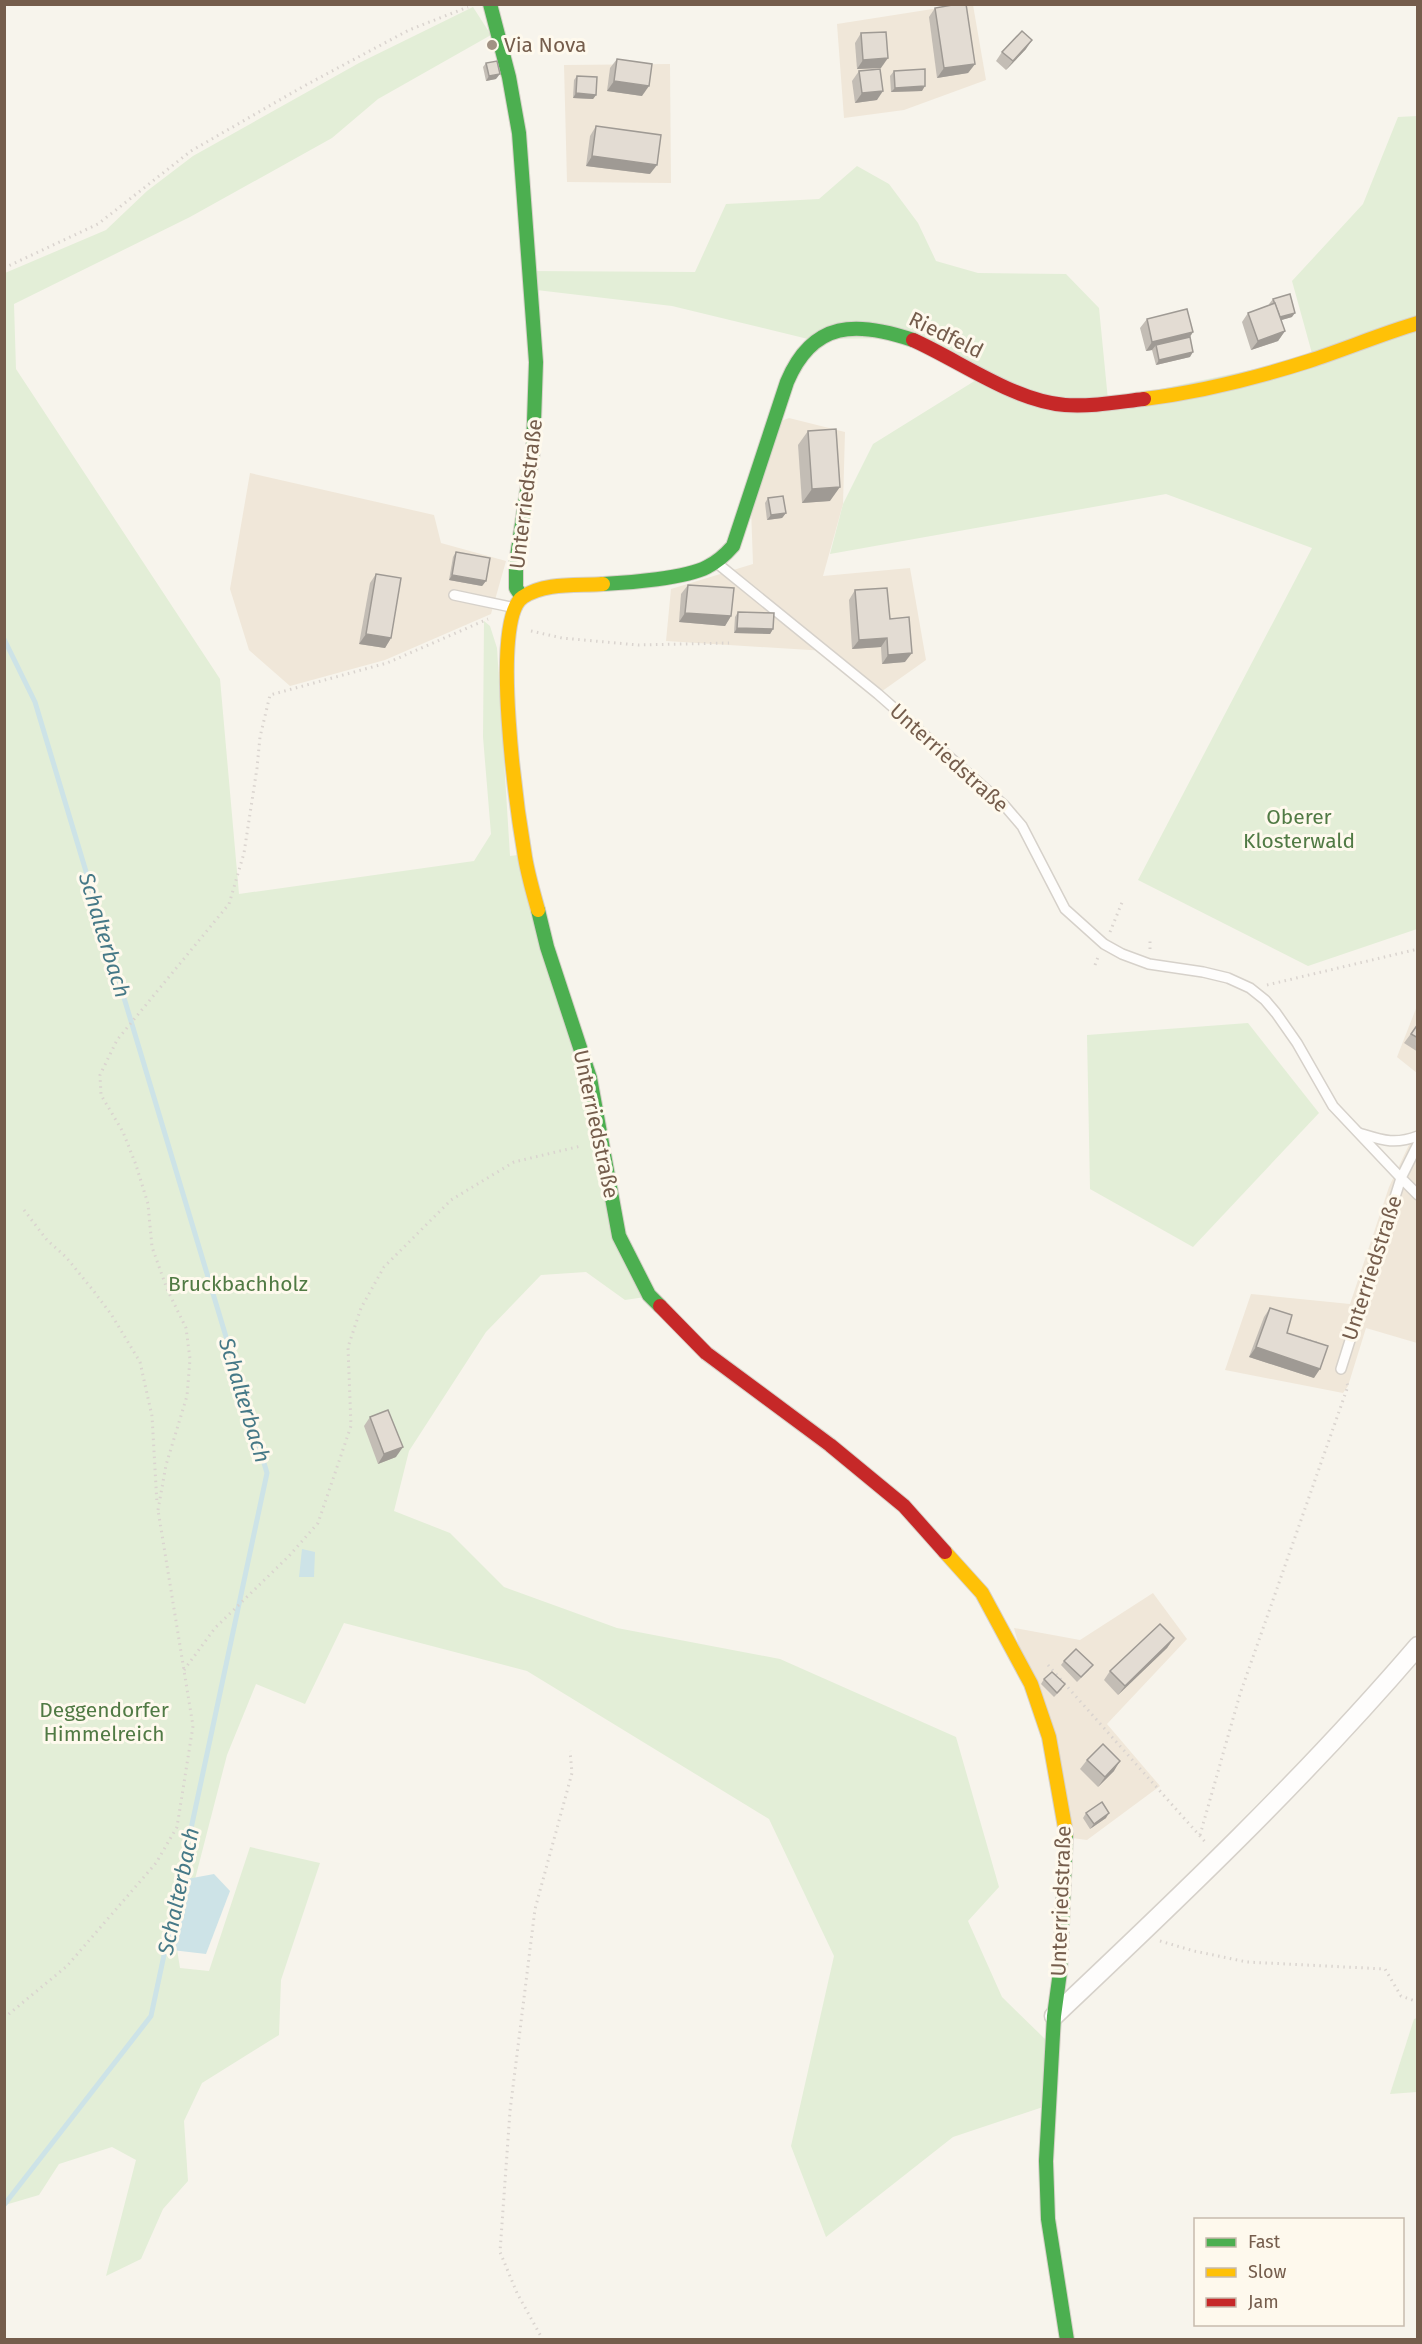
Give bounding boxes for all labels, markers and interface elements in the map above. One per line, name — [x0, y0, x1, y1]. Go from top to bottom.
place label: Via Nova — [504, 32, 587, 58]
marker: Via Nova — [485, 38, 499, 52]
street label: Riedfeld — [905, 306, 987, 364]
street label: Unterriedstraße — [504, 417, 548, 571]
street label: Unterriedstraße — [884, 698, 1014, 818]
park label: Oberer Klosterwald — [1243, 804, 1355, 854]
water label: Schalterbach — [72, 868, 136, 1001]
street label: Unterriedstraße — [568, 1047, 624, 1201]
street label: Unterriedstraße — [1336, 1192, 1408, 1344]
park label: Bruckbachholz — [168, 1271, 308, 1297]
water label: Schalterbach — [212, 1333, 276, 1466]
park label: Deggendorfer Himmelreich — [39, 1697, 169, 1747]
water label: Schalterbach — [152, 1825, 205, 1958]
street label: Unterriedstraße — [1045, 1825, 1077, 1977]
legend — [1194, 2218, 1404, 2326]
text: Fast — [1248, 2231, 1281, 2253]
text: Slow — [1248, 2261, 1287, 2283]
text: Jam — [1248, 2291, 1279, 2313]

